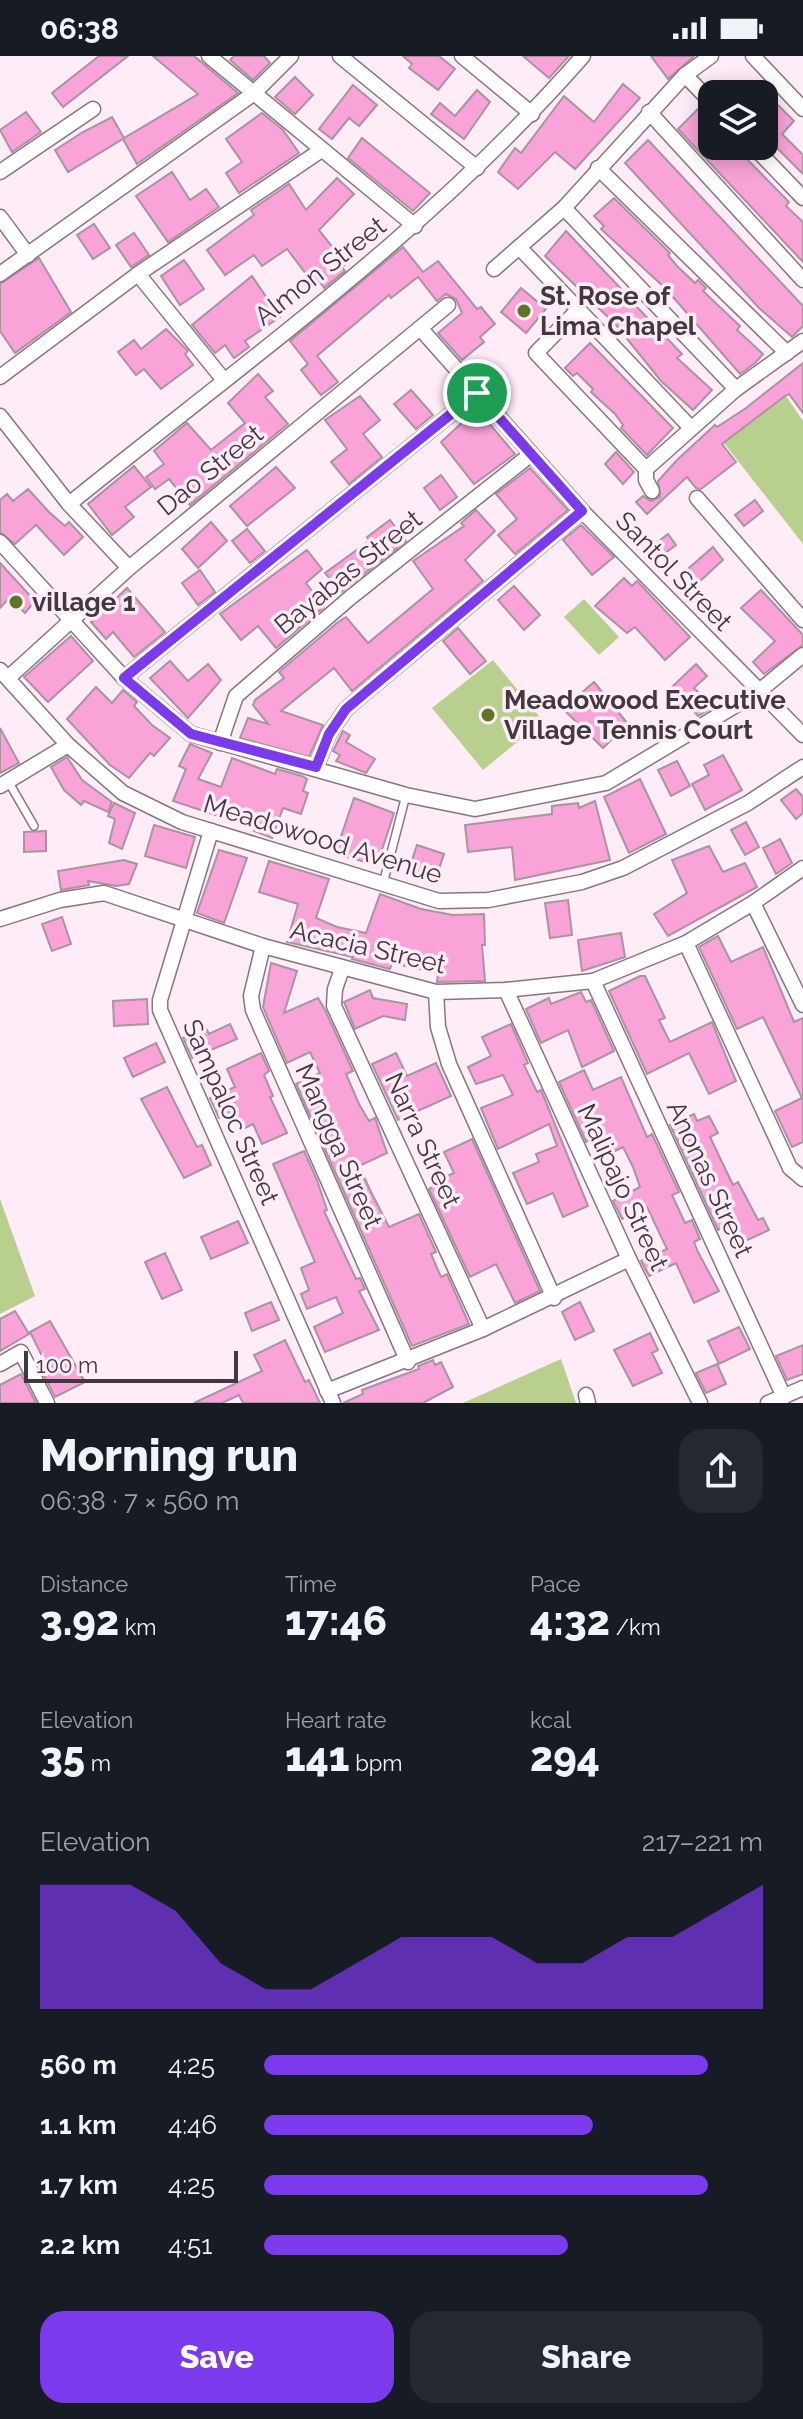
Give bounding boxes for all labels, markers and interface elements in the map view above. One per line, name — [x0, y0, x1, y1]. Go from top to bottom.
text: 06:38 — [40, 11, 119, 46]
map controls — [698, 80, 778, 160]
button: layers — [698, 80, 778, 160]
street label: Almon Street — [249, 210, 392, 331]
place label: St. Rose of Lima Chapel — [540, 281, 697, 341]
marker: St. Rose of Lima Chapel — [515, 302, 533, 320]
pin — [443, 359, 511, 427]
icon: arrive — [455, 371, 499, 415]
street label: Dao Street — [151, 418, 269, 522]
street label: Bayabas Street — [268, 503, 428, 640]
street label: Santol Street — [610, 505, 738, 637]
place label: village 1 — [32, 587, 136, 617]
marker: village 1 — [7, 593, 25, 611]
place label: Meadowood Executive Village Tennis Court — [504, 685, 786, 745]
marker: Meadowood Executive Village Tennis Court — [479, 706, 497, 724]
street label: Meadowood Avenue — [200, 788, 446, 890]
street label: Acacia Street — [287, 915, 449, 980]
street label: Sampaloc Street — [177, 1015, 285, 1210]
street label: Mangga Street — [289, 1059, 389, 1233]
street label: Narra Street — [379, 1068, 467, 1212]
street label: Anonas Street — [661, 1096, 759, 1262]
street label: Malipajo Street — [571, 1099, 675, 1275]
scale bar — [24, 1347, 238, 1383]
text: 100 m — [36, 1352, 98, 1378]
button: share — [679, 1429, 763, 1513]
text: Morning run — [40, 1430, 298, 1481]
text: 06:38 · 7 × 560 m — [40, 1486, 239, 1516]
text: Distance — [40, 1571, 128, 1597]
text: Time — [285, 1571, 336, 1597]
text: Pace — [530, 1571, 580, 1597]
text: 3.92 — [40, 1597, 119, 1644]
text: 17:46 — [285, 1597, 387, 1644]
text: 4:32 — [530, 1597, 610, 1644]
text: km — [119, 1614, 157, 1640]
text: /km — [610, 1614, 661, 1640]
text: Elevation — [40, 1707, 133, 1733]
text: Heart rate — [285, 1707, 386, 1733]
text: kcal — [530, 1707, 571, 1733]
text: 35 — [40, 1733, 85, 1780]
text: 141 — [285, 1733, 350, 1780]
text: 294 — [530, 1733, 600, 1780]
text: m — [85, 1750, 111, 1776]
text: bpm — [350, 1750, 403, 1776]
text: Elevation — [40, 1827, 150, 1857]
text: 217–221 m — [642, 1827, 763, 1857]
text: 560 m — [40, 2050, 117, 2080]
text: 4:25 — [168, 2050, 215, 2080]
text: 1.1 km — [40, 2110, 117, 2140]
text: 4:46 — [168, 2110, 217, 2140]
text: 1.7 km — [40, 2170, 118, 2200]
text: 4:25 — [168, 2170, 215, 2200]
text: 2.2 km — [40, 2230, 120, 2260]
text: 4:51 — [168, 2230, 212, 2260]
button: Save — [40, 2311, 394, 2403]
button: Share — [410, 2311, 763, 2403]

